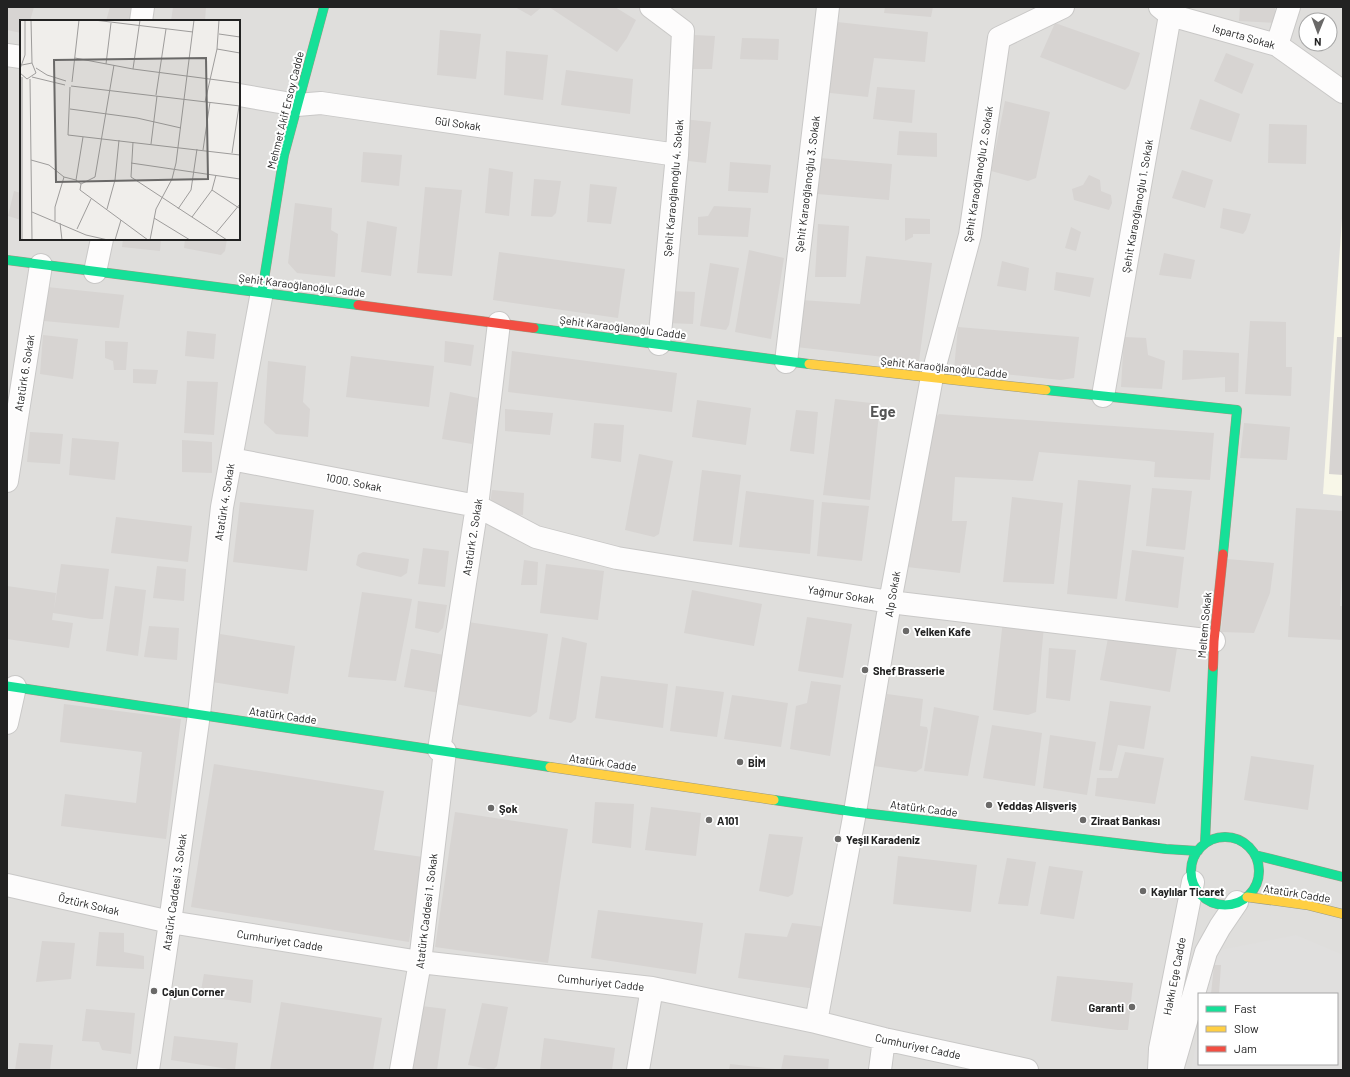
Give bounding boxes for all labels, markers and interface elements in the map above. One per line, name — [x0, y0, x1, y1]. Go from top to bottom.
north arrow — [1298, 12, 1338, 52]
inset map — [20, 20, 240, 240]
street label: Isparta Sokak — [1211, 21, 1277, 51]
text: N — [1314, 36, 1322, 49]
street label: Mehmet Akif Ersoy Cadde — [264, 50, 306, 170]
street label: Şehit Karaoğlanoğlu 2. Sokak — [961, 105, 995, 243]
street label: Gül Sokak — [434, 113, 482, 133]
street label: Şehit Karaoğlanoğlu 3. Sokak — [792, 115, 822, 253]
street label: Şehit Karaoğlanoğlu 4. Sokak — [661, 118, 686, 257]
street label: Şehit Karaoğlanoğlu 1. Sokak — [1119, 138, 1155, 274]
street label: Şehit Karaoğlanoğlu Cadde — [238, 271, 366, 299]
street label: Şehit Karaoğlanoğlu Cadde — [559, 313, 687, 341]
street label: Atatürk 6. Sokak — [12, 333, 37, 412]
street label: Şehit Karaoğlanoğlu Cadde — [880, 354, 1008, 380]
district label: Ege — [870, 402, 896, 420]
street label: Atatürk 4. Sokak — [211, 462, 237, 542]
street label: 1000. Sokak — [325, 470, 384, 494]
street label: Atatürk 2. Sokak — [459, 497, 485, 576]
street label: Alp Sokak — [882, 570, 903, 618]
street label: Yağmur Sokak — [807, 582, 876, 606]
street label: Meltem Sokak — [1195, 591, 1213, 659]
place label: Yelken Kafe — [914, 625, 971, 638]
marker: Yelken Kafe — [901, 626, 911, 636]
place label: Shef Brasserie — [873, 664, 945, 677]
marker: Shef Brasserie — [860, 665, 870, 675]
street label: Atatürk Cadde — [248, 704, 318, 726]
street label: Atatürk Cadde — [568, 751, 638, 773]
place label: BİM — [748, 756, 766, 769]
marker: BİM — [735, 757, 745, 767]
street label: Atatürk Cadde — [890, 797, 959, 819]
place label: Yeddaş Alişveriş — [997, 799, 1077, 812]
marker: Yeddaş Alişveriş — [984, 800, 994, 810]
place label: Şok — [499, 802, 518, 815]
marker: Şok — [486, 803, 496, 813]
place label: A101 — [717, 814, 738, 827]
place label: Ziraat Bankası — [1091, 814, 1161, 827]
marker: A101 — [704, 815, 714, 825]
marker: Ziraat Bankası — [1078, 815, 1088, 825]
street label: Atatürk Caddesi 3. Sokak — [159, 832, 189, 951]
place label: Yeşil Karadeniz — [846, 833, 920, 846]
marker: Yeşil Karadeniz — [833, 834, 843, 844]
street label: Atatürk Caddesi 1. Sokak — [412, 852, 440, 969]
street label: Atatürk Cadde — [1262, 881, 1332, 905]
place label: Kaylılar Ticaret — [1151, 885, 1224, 898]
marker: Kaylılar Ticaret — [1138, 886, 1148, 896]
street label: Öztürk Sokak — [57, 890, 122, 917]
street label: Cumhuriyet Cadde — [236, 927, 324, 953]
street label: Hakkı Ege Cadde — [1160, 936, 1188, 1016]
street label: Cumhuriyet Cadde — [557, 971, 645, 993]
place label: Cajun Corner — [162, 985, 225, 998]
marker: Cajun Corner — [149, 986, 159, 996]
legend — [1198, 993, 1338, 1065]
place label: Garanti — [1089, 1001, 1124, 1014]
text: Fast — [1234, 1001, 1257, 1015]
marker: Garanti — [1127, 1002, 1137, 1012]
text: Slow — [1234, 1021, 1259, 1035]
street label: Cumhuriyet Cadde — [874, 1031, 962, 1061]
text: Jam — [1234, 1041, 1257, 1055]

